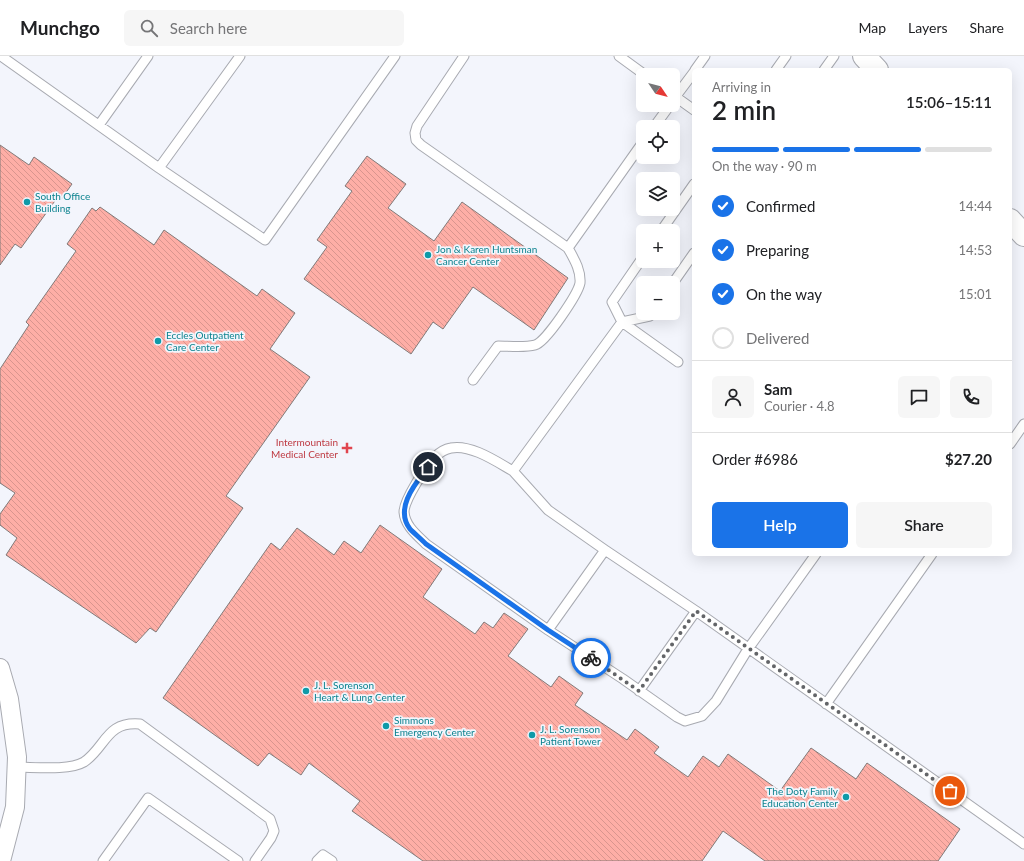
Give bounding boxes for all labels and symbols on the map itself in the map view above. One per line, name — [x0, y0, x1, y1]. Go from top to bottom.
north arrow — [636, 68, 680, 112]
place label: South Office Building — [35, 190, 90, 214]
marker: South Office Building — [22, 197, 32, 207]
place label: Jon & Karen Huntsman Cancer Center — [436, 243, 537, 267]
marker: Jon & Karen Huntsman Cancer Center — [423, 250, 433, 260]
place label: Eccles Outpatient Care Center — [166, 329, 244, 353]
marker: Eccles Outpatient Care Center — [153, 336, 163, 346]
place label: Intermountain Medical Center — [271, 436, 338, 460]
marker: Intermountain Medical Center — [341, 442, 353, 454]
pin — [411, 450, 445, 484]
courier — [571, 638, 611, 678]
place label: J. L. Sorenson Heart & Lung Center — [314, 679, 405, 703]
marker: J. L. Sorenson Heart & Lung Center — [301, 686, 311, 696]
place label: Simmons Emergency Center — [394, 714, 475, 738]
marker: Simmons Emergency Center — [381, 721, 391, 731]
place label: J. L. Sorenson Patient Tower — [540, 723, 601, 747]
marker: J. L. Sorenson Patient Tower — [527, 730, 537, 740]
pin — [933, 774, 967, 808]
place label: The Doty Family Education Center — [762, 785, 839, 809]
marker: The Doty Family Education Center — [841, 792, 851, 802]

